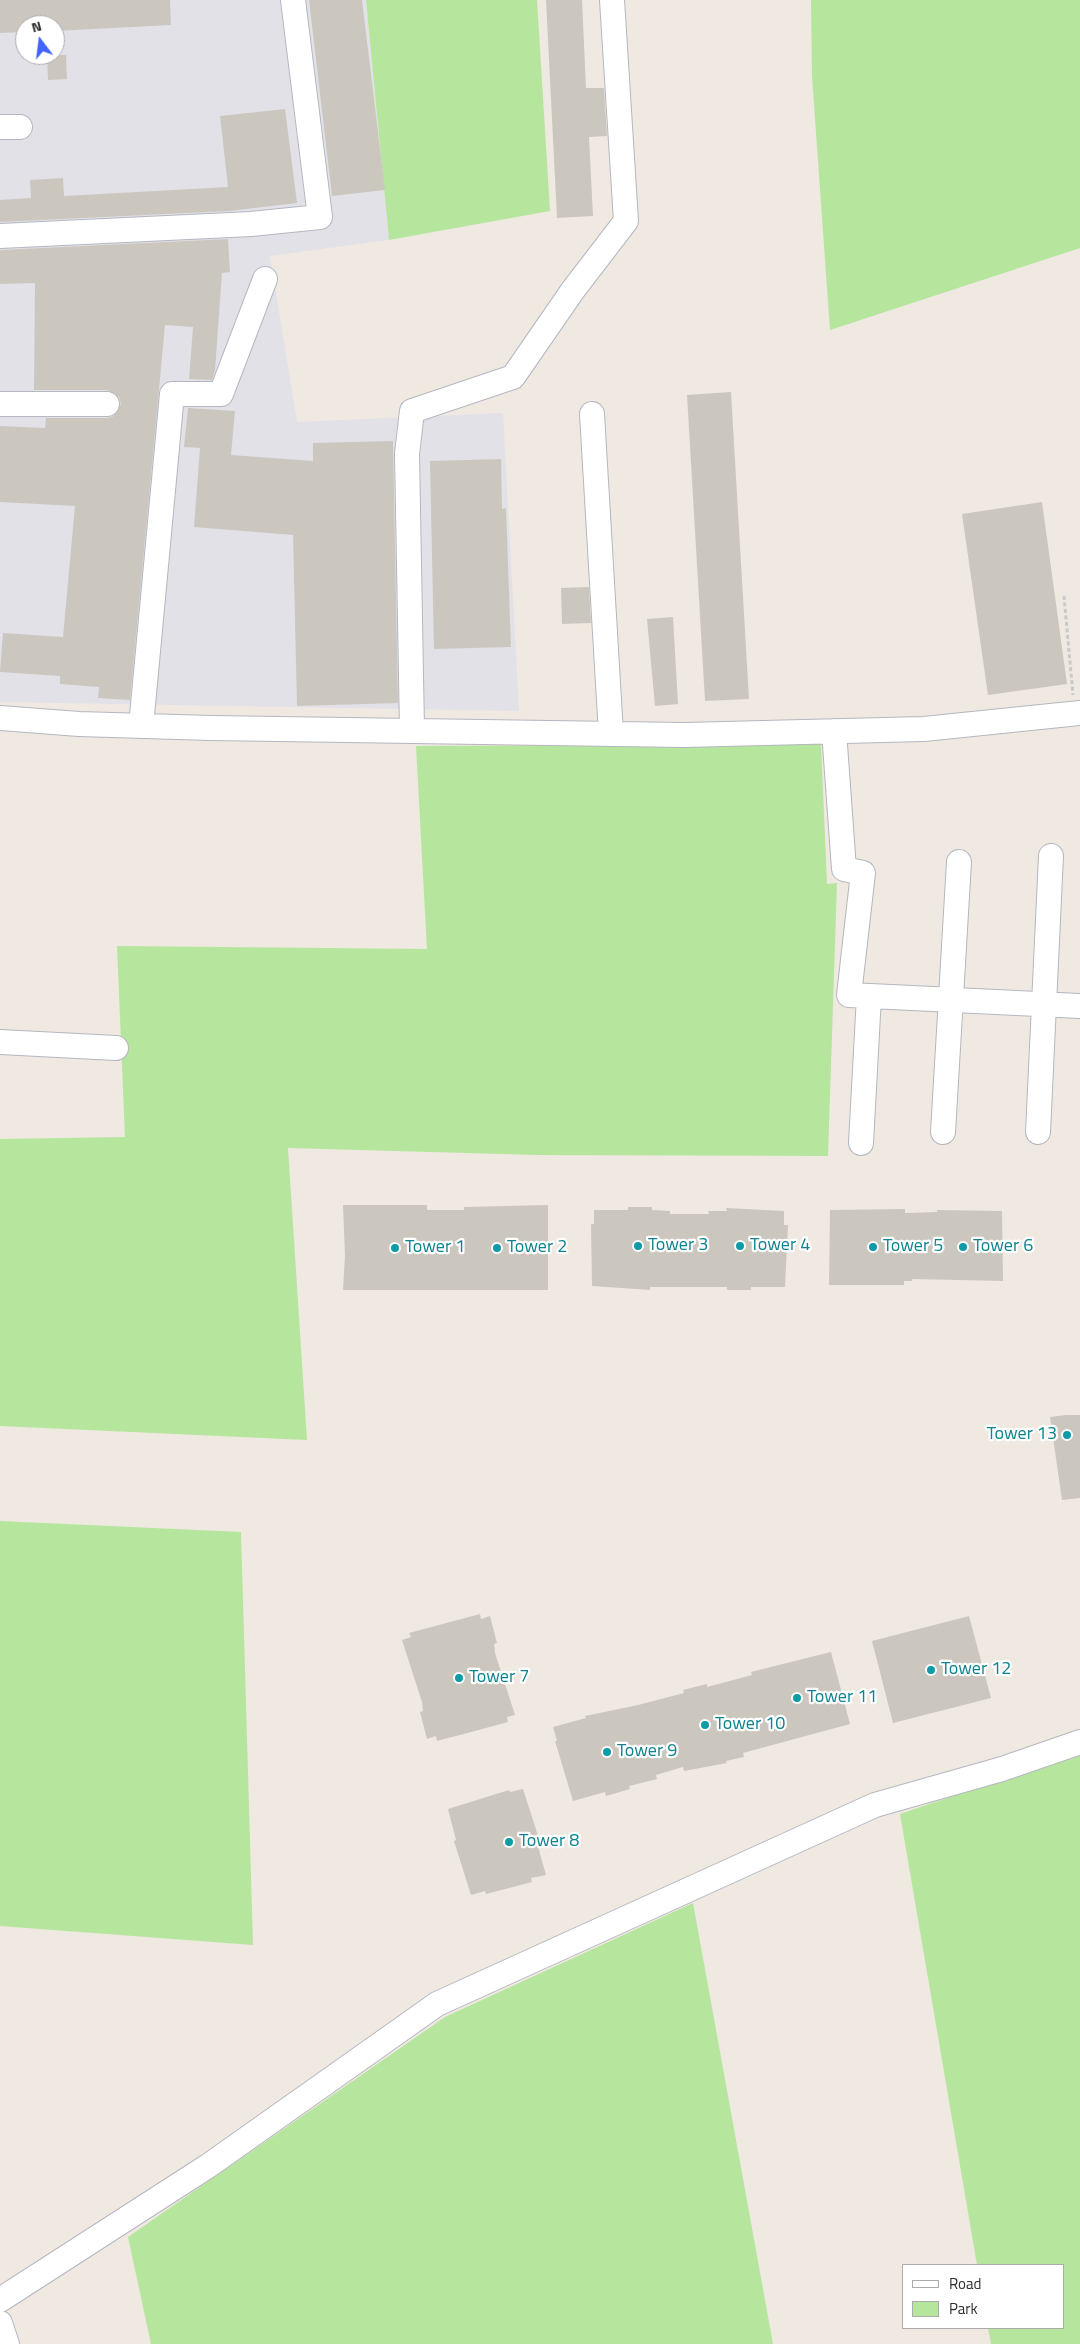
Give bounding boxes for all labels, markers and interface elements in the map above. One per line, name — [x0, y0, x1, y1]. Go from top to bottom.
north arrow — [15, 15, 65, 65]
text: N — [29, 15, 44, 37]
place label: Tower 3 — [648, 1235, 708, 1257]
place label: Tower 4 — [750, 1235, 810, 1257]
place label: Tower 5 — [883, 1236, 943, 1258]
place label: Tower 6 — [973, 1236, 1033, 1258]
place label: Tower 1 — [405, 1237, 465, 1259]
place label: Tower 2 — [507, 1237, 567, 1259]
marker: Tower 3 — [632, 1240, 644, 1252]
marker: Tower 4 — [734, 1240, 746, 1252]
marker: Tower 5 — [867, 1241, 879, 1253]
marker: Tower 6 — [957, 1241, 969, 1253]
marker: Tower 1 — [389, 1242, 401, 1254]
marker: Tower 2 — [491, 1242, 503, 1254]
place label: Tower 13 — [987, 1424, 1057, 1446]
marker: Tower 13 — [1061, 1429, 1073, 1441]
place label: Tower 12 — [941, 1659, 1011, 1681]
marker: Tower 12 — [925, 1664, 937, 1676]
place label: Tower 7 — [469, 1667, 529, 1689]
marker: Tower 7 — [453, 1672, 465, 1684]
place label: Tower 11 — [807, 1687, 877, 1709]
marker: Tower 11 — [791, 1692, 803, 1704]
place label: Tower 10 — [715, 1714, 785, 1736]
marker: Tower 10 — [699, 1719, 711, 1731]
place label: Tower 9 — [617, 1741, 677, 1763]
marker: Tower 9 — [601, 1746, 613, 1758]
place label: Tower 8 — [519, 1831, 579, 1853]
marker: Tower 8 — [503, 1836, 515, 1848]
legend — [902, 2264, 1065, 2329]
text: Road — [949, 2272, 981, 2295]
text: Park — [949, 2297, 978, 2320]

